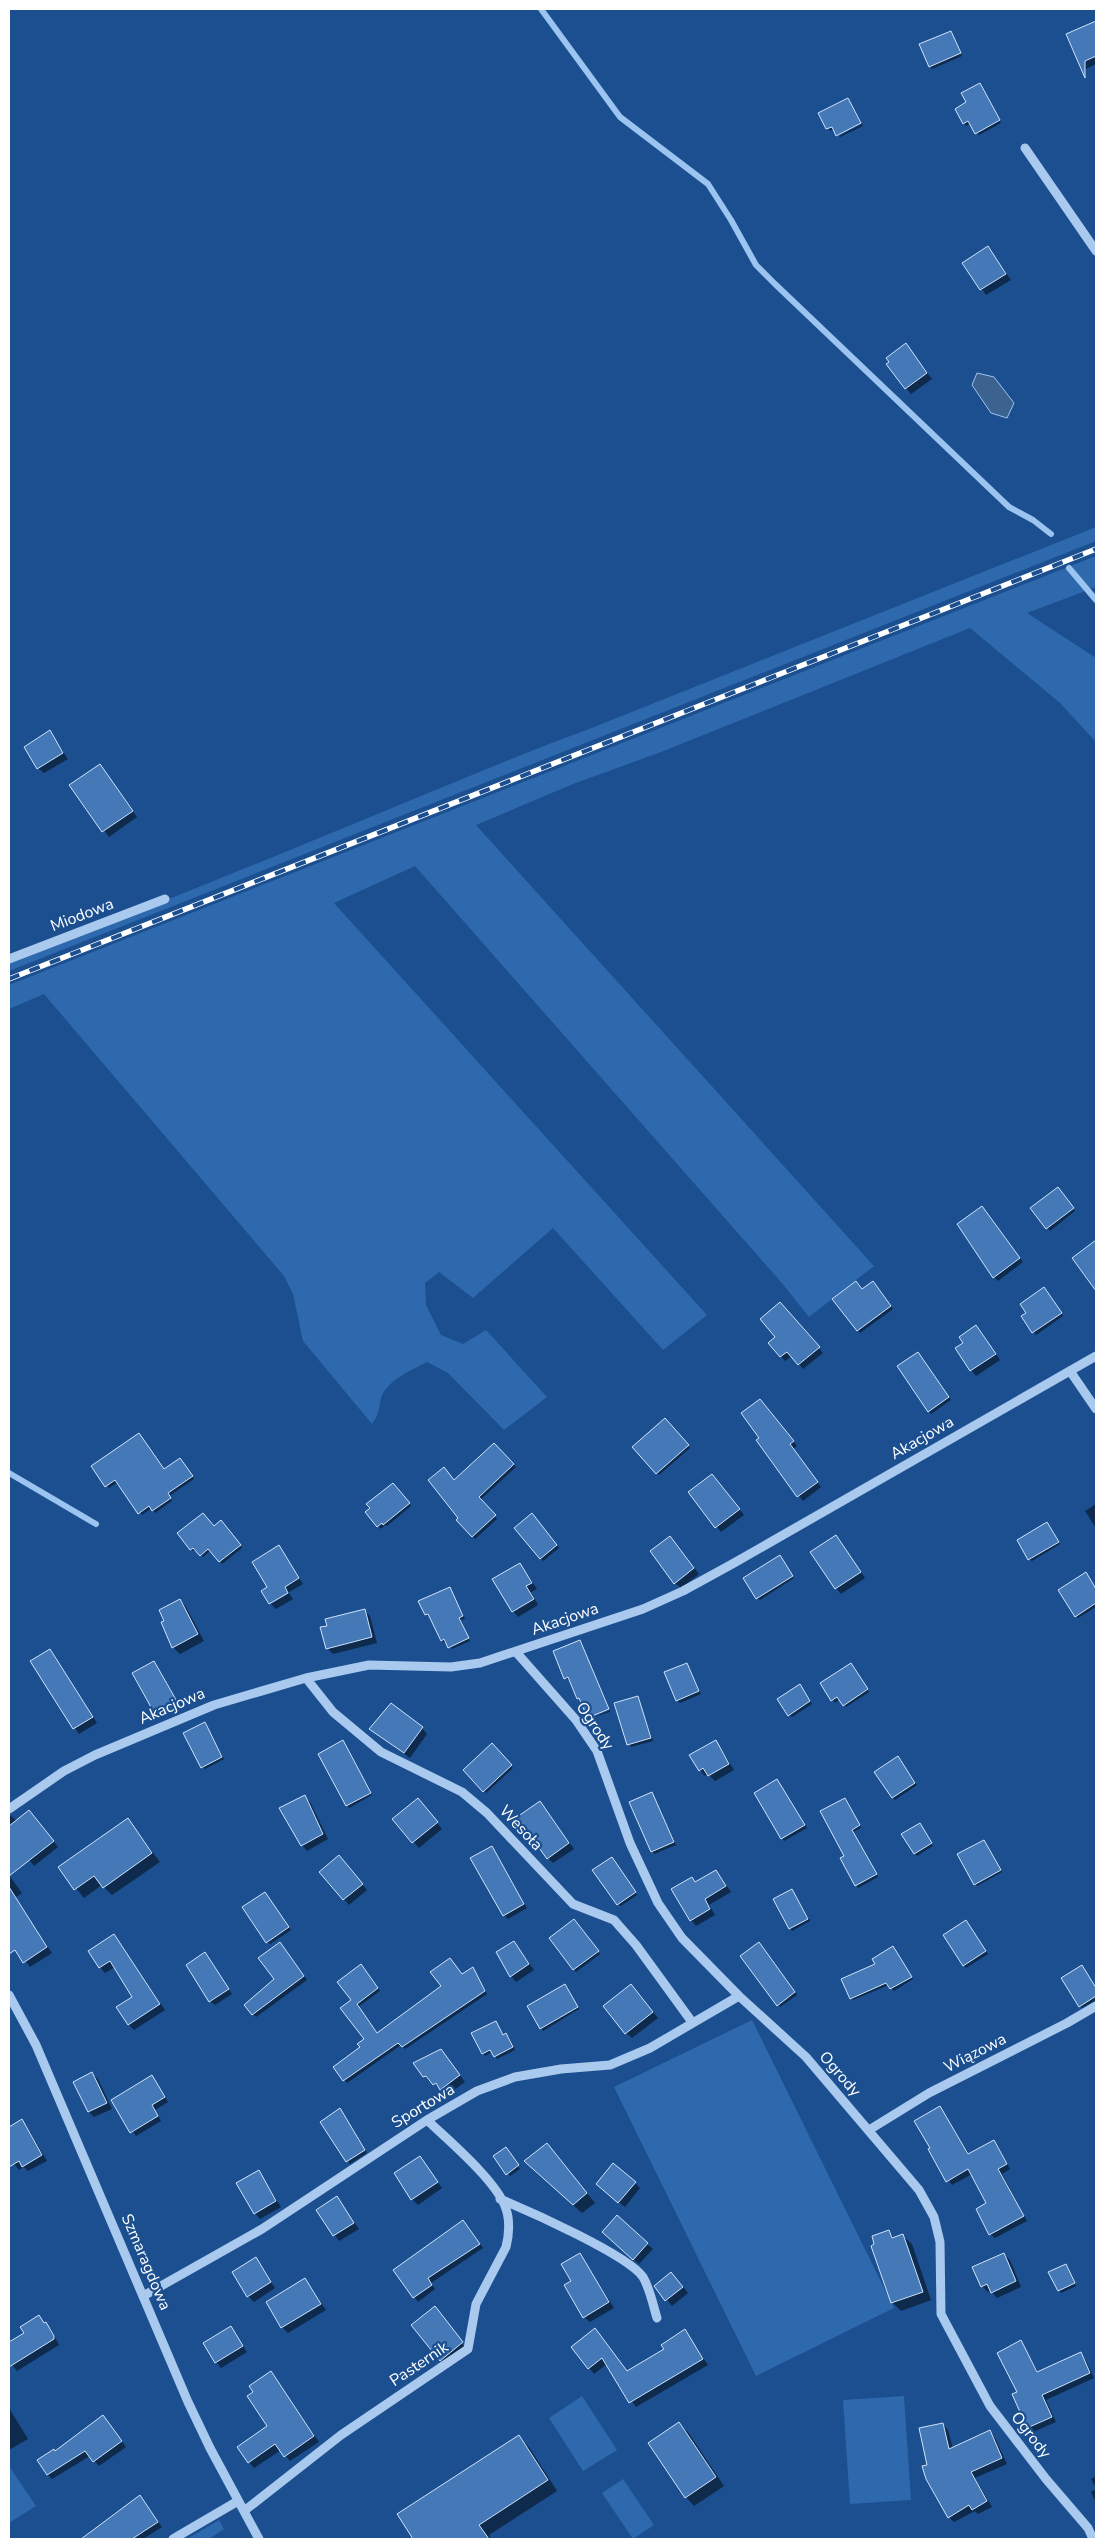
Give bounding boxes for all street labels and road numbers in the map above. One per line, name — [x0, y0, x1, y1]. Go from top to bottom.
street label: Miodowa — [47, 893, 117, 937]
street label: Akacjowa — [886, 1411, 958, 1465]
street label: Akacjowa — [528, 1597, 602, 1641]
street label: Akacjowa — [136, 1682, 208, 1730]
street label: Ogrody — [571, 1698, 620, 1755]
street label: Wesoła — [494, 1800, 548, 1856]
street label: Wiązowa — [940, 2028, 1010, 2078]
street label: Ogrody — [814, 2047, 866, 2102]
street label: Sportowa — [387, 2078, 459, 2134]
street label: Szmaragdowa — [116, 2210, 176, 2314]
street label: Pasternik — [385, 2336, 454, 2392]
street label: Ogrody — [1006, 2407, 1057, 2464]

